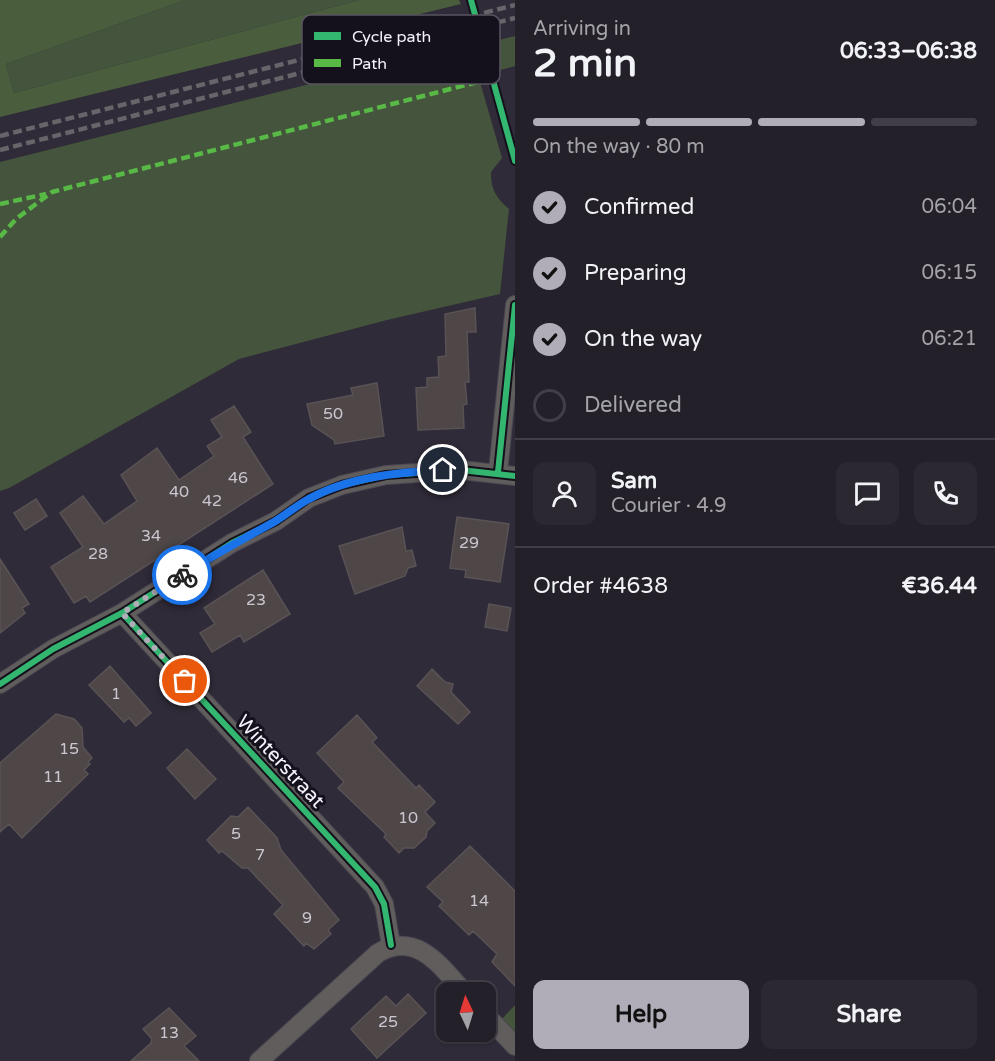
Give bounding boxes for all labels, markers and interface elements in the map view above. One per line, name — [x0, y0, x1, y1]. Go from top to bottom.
legend — [302, 15, 500, 84]
text: Arriving in — [533, 17, 631, 41]
text: Cycle path — [352, 27, 431, 47]
text: 06:33–06:38 — [840, 38, 977, 64]
text: 2 min — [533, 40, 637, 87]
text: Path — [352, 54, 387, 74]
text: On the way · 80 m — [533, 135, 705, 159]
icon: check — [533, 191, 566, 224]
text: Confirmed — [584, 194, 694, 220]
text: 06:04 — [922, 195, 977, 219]
icon: check — [533, 257, 566, 290]
text: Preparing — [584, 260, 687, 286]
text: 06:15 — [922, 261, 977, 285]
icon: check — [533, 323, 566, 356]
text: On the way — [584, 326, 702, 352]
text: 06:21 — [922, 327, 977, 351]
text: Delivered — [584, 392, 682, 418]
house number: 50 — [323, 404, 343, 424]
pin — [417, 444, 468, 495]
icon: home — [426, 453, 459, 486]
button: person — [533, 462, 596, 525]
button: chat — [836, 462, 899, 525]
button: phone — [914, 462, 977, 525]
house number: 46 — [228, 468, 248, 488]
text: Sam — [611, 468, 657, 494]
house number: 40 — [169, 482, 189, 502]
house number: 42 — [202, 491, 222, 511]
text: Courier · 4.9 — [611, 494, 726, 518]
house number: 34 — [141, 526, 161, 546]
house number: 29 — [459, 533, 479, 553]
house number: 28 — [88, 544, 108, 564]
courier — [152, 545, 212, 605]
icon: bike — [166, 559, 199, 592]
text: Order #4638 — [533, 573, 668, 599]
text: €36.44 — [901, 573, 977, 599]
house number: 23 — [246, 590, 266, 610]
pin — [159, 655, 210, 706]
icon: bag — [168, 664, 201, 697]
house number: 1 — [111, 684, 121, 704]
street label: Winterstraat — [231, 710, 330, 813]
house number: 15 — [59, 739, 79, 759]
house number: 11 — [43, 767, 63, 787]
house number: 10 — [398, 808, 418, 828]
house number: 5 — [231, 824, 241, 844]
house number: 7 — [255, 845, 265, 865]
house number: 14 — [469, 891, 489, 911]
house number: 9 — [302, 908, 312, 928]
button: Help — [533, 980, 749, 1049]
button: Share — [761, 980, 977, 1049]
north arrow — [436, 982, 496, 1042]
map controls — [436, 982, 496, 1042]
house number: 25 — [378, 1012, 398, 1032]
house number: 13 — [159, 1023, 179, 1043]

